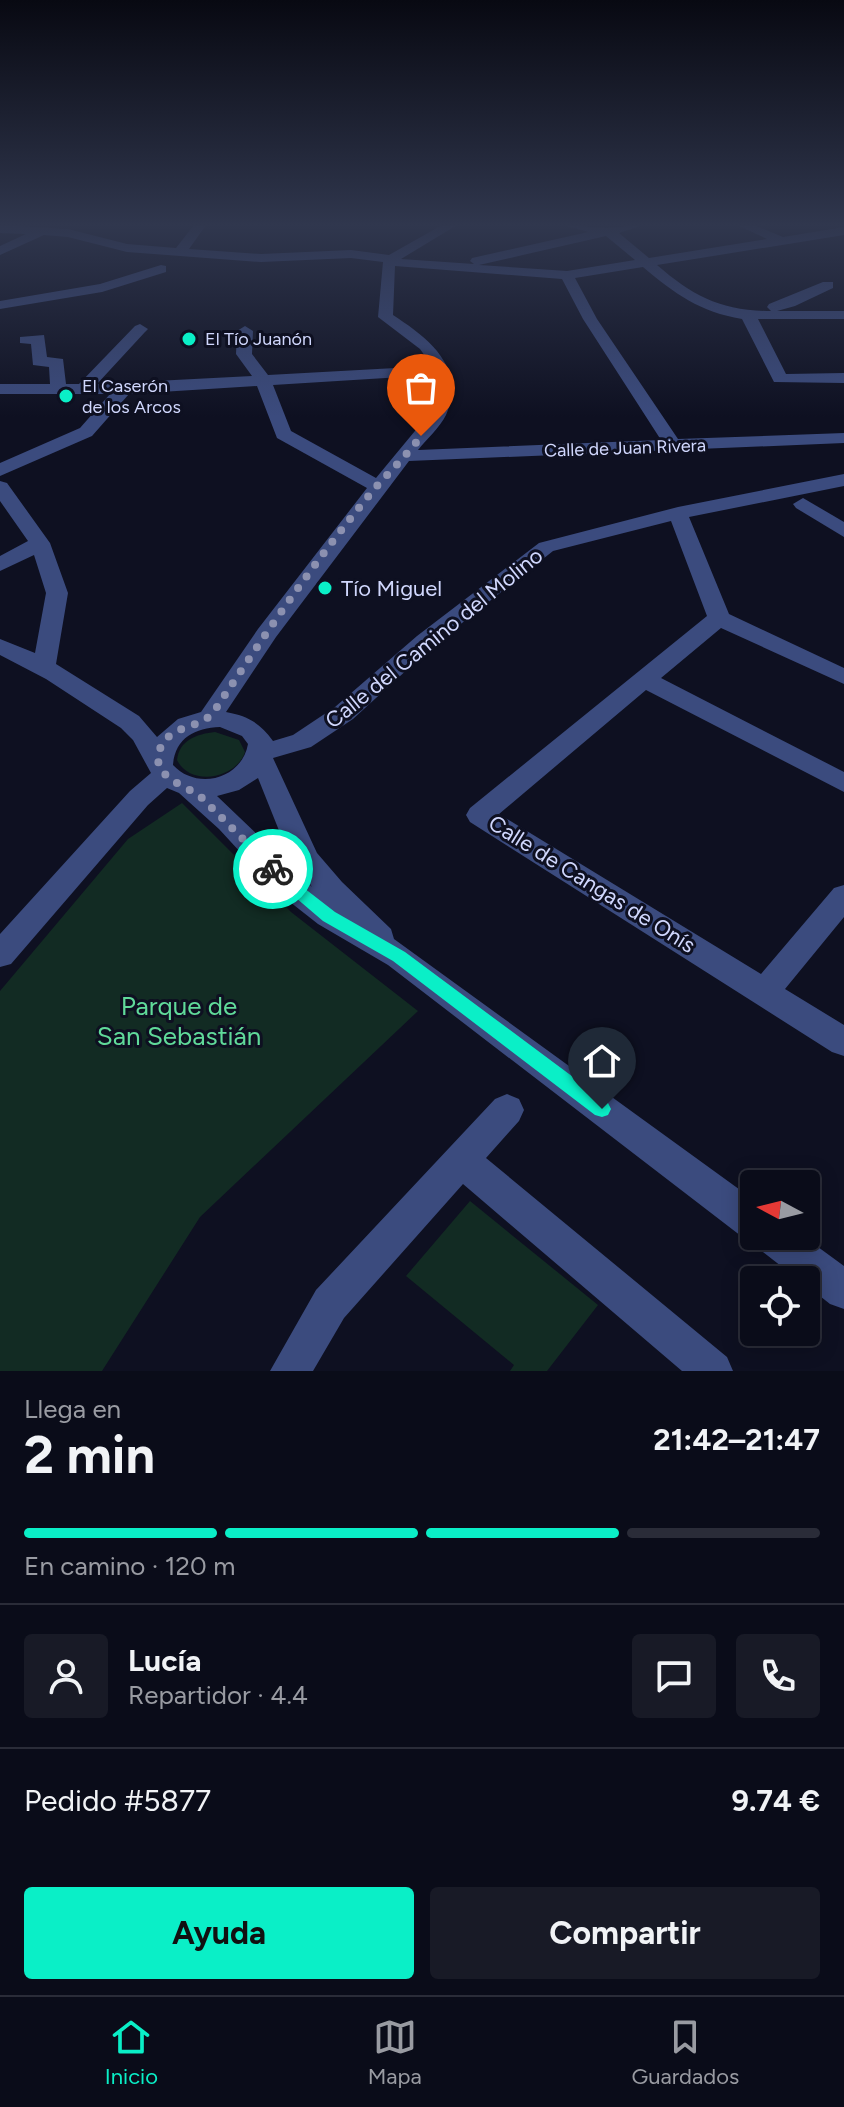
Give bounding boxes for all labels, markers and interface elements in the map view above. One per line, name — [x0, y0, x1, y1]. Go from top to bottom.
place label: El Tío Juanón — [205, 328, 312, 350]
marker: El Tío Juanón — [180, 330, 198, 348]
pin — [387, 354, 455, 436]
icon: bag — [399, 366, 443, 410]
place label: El Caserón de los Arcos — [82, 375, 181, 418]
marker: El Caserón de los Arcos — [57, 387, 75, 405]
street label: Calle de Juan Rivera — [544, 434, 706, 462]
street label: Calle del Camino del Molino — [320, 542, 548, 734]
place label: Tío Miguel — [341, 575, 442, 602]
marker: Tío Miguel — [316, 579, 334, 597]
street label: Calle de Cangas de Onís — [484, 809, 700, 959]
courier — [233, 829, 313, 909]
icon: bike — [251, 847, 295, 891]
park label: Parque de San Sebastián — [97, 990, 261, 1052]
pin — [568, 1027, 636, 1109]
icon: home — [580, 1039, 624, 1083]
north arrow — [740, 1170, 820, 1250]
map controls — [740, 1170, 820, 1346]
button: locate — [740, 1266, 820, 1346]
text: Llega en — [24, 1393, 121, 1425]
text: 21:42–21:47 — [653, 1421, 820, 1458]
text: 2 min — [24, 1424, 155, 1486]
text: En camino · 120 m — [24, 1550, 235, 1582]
button: person — [24, 1634, 108, 1718]
button: chat — [632, 1634, 716, 1718]
button: phone — [736, 1634, 820, 1718]
text: Lucía — [128, 1642, 201, 1679]
text: Repartidor · 4.4 — [128, 1679, 308, 1711]
text: Pedido #5877 — [24, 1782, 211, 1819]
text: 9.74 € — [732, 1782, 820, 1819]
button: Ayuda — [24, 1887, 414, 1979]
button: Compartir — [430, 1887, 820, 1979]
tab: Inicio — [105, 2015, 158, 2090]
tab: Mapa — [368, 2015, 422, 2090]
tab: Guardados — [631, 2015, 739, 2090]

